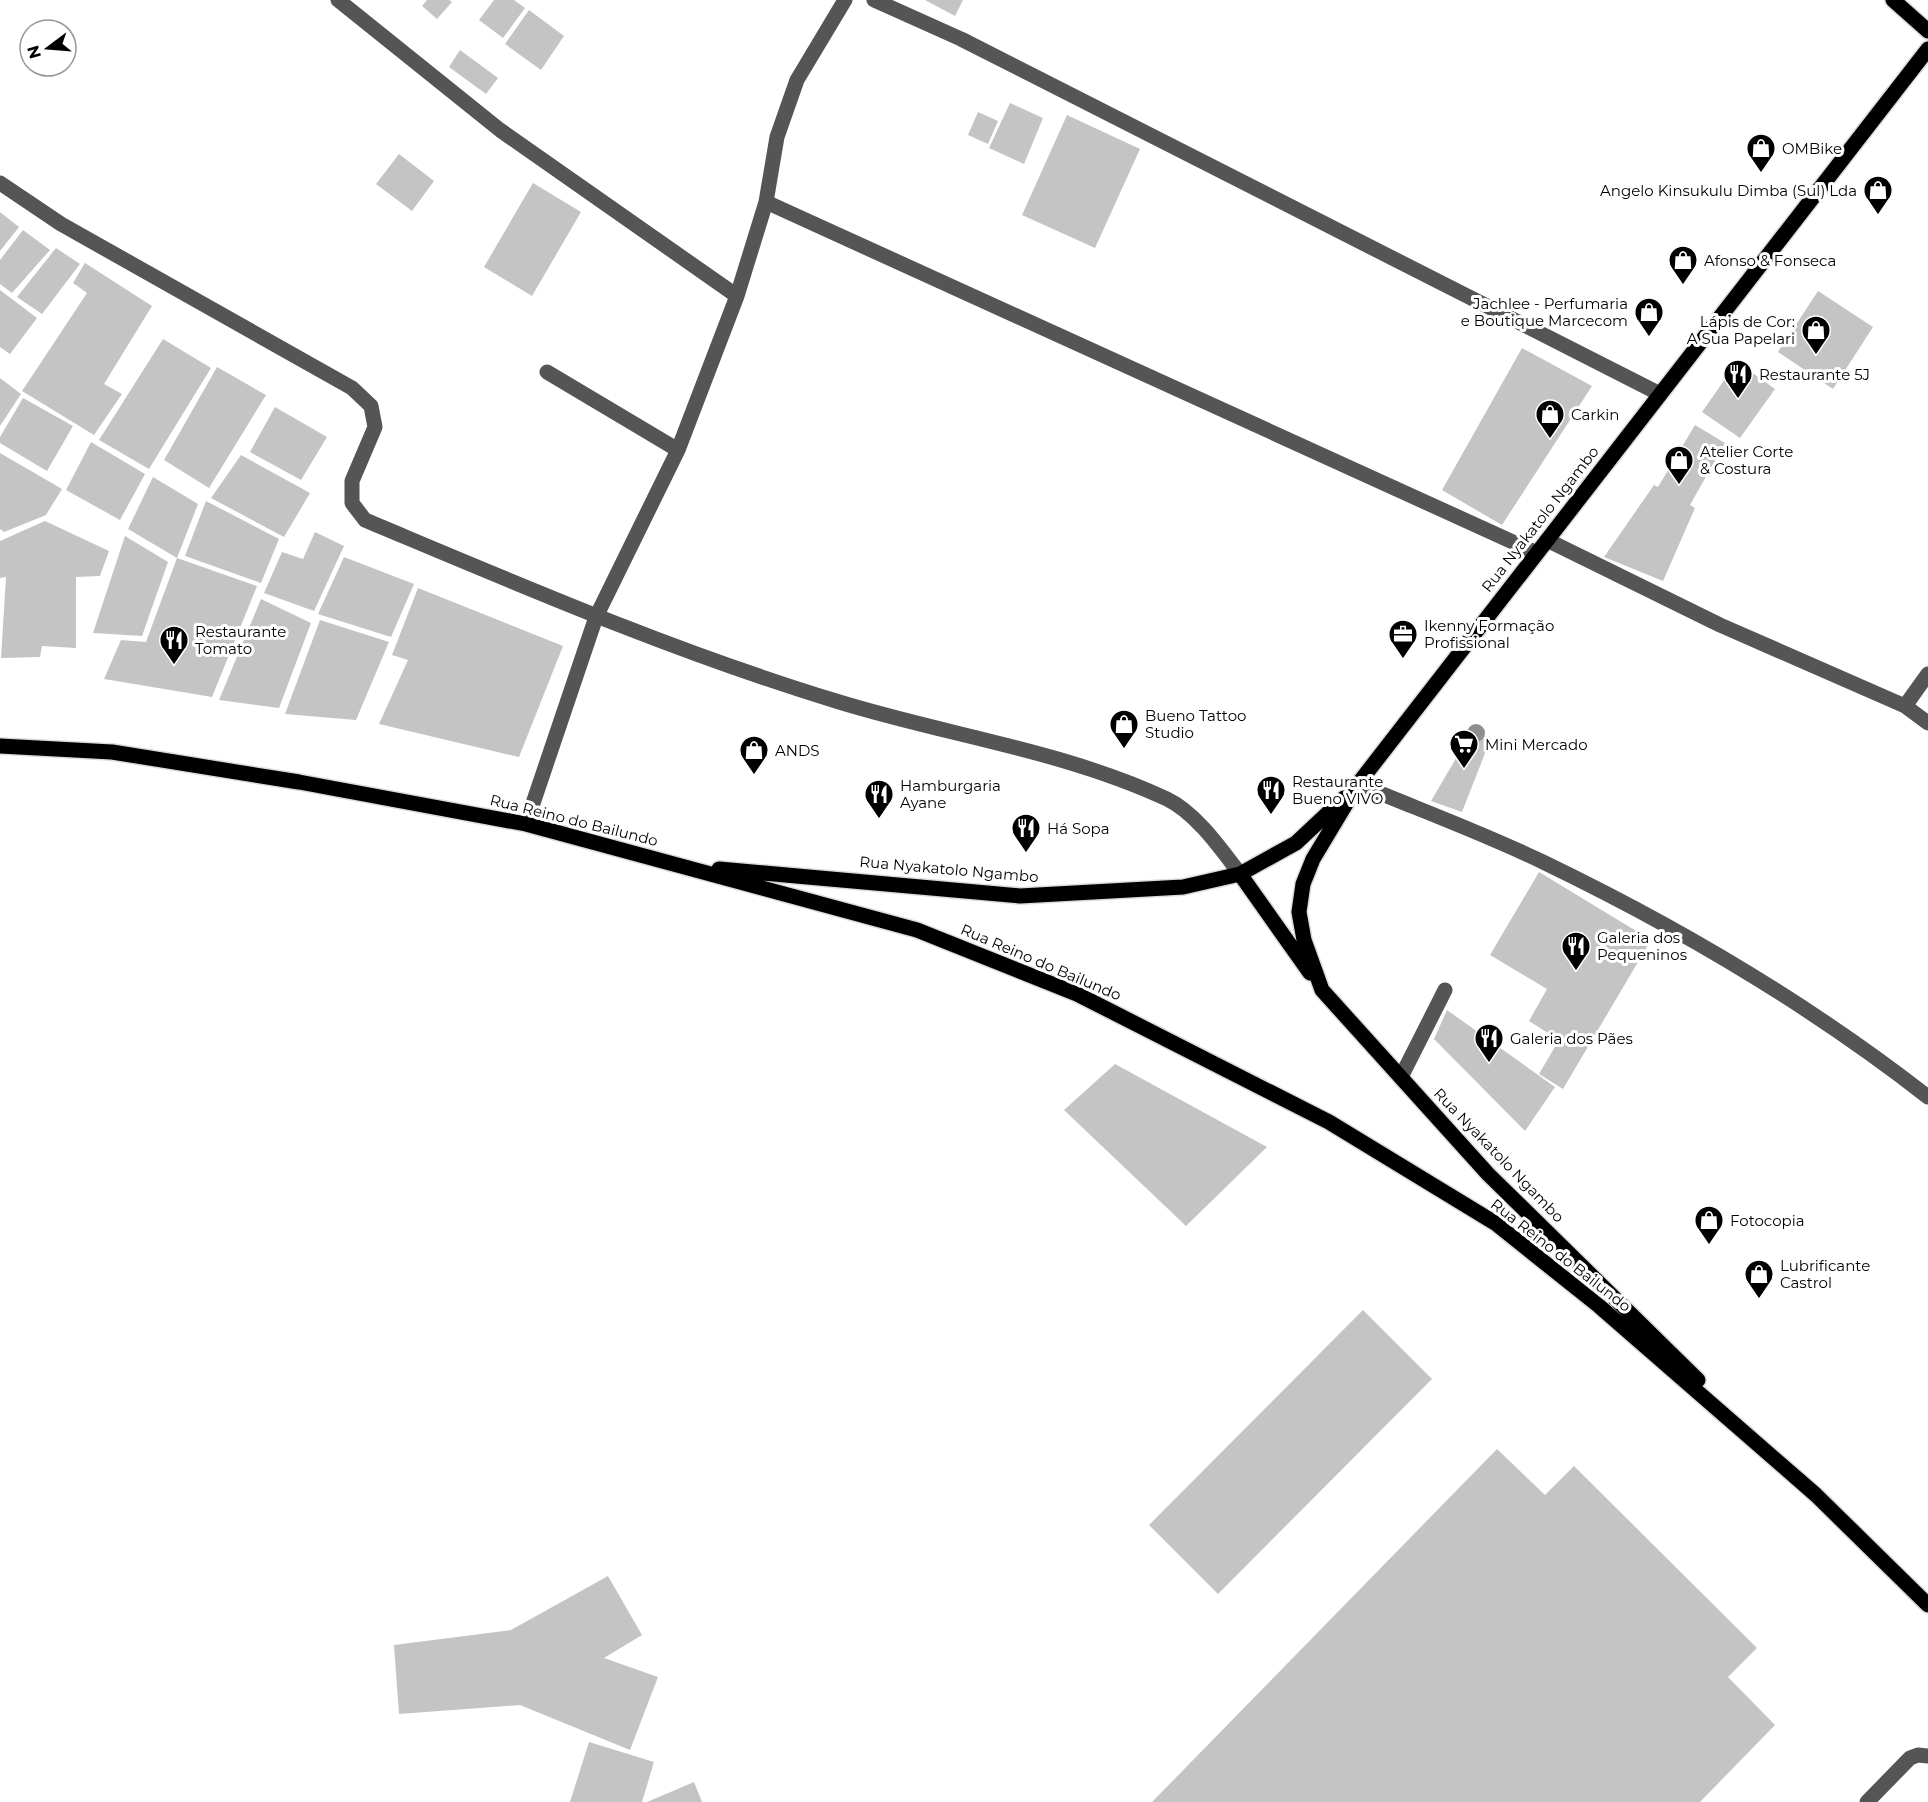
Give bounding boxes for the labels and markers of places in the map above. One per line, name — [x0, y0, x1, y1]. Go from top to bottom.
shop icon: OMBike — [1745, 132, 1777, 174]
place label: OMBike — [1782, 139, 1842, 158]
shop icon: Angelo Kinsukulu Dimba (Sul) Lda — [1862, 174, 1894, 216]
place label: Angelo Kinsukulu Dimba (Sul) Lda — [1600, 181, 1857, 200]
shop icon: Afonso & Fonseca — [1667, 244, 1699, 286]
place label: Afonso & Fonseca — [1704, 251, 1836, 270]
place label: Jachlee - Perfumaria e Boutique Marcecom — [1461, 294, 1628, 330]
shop icon: Jachlee - Perfumaria e Boutique Marcecom — [1633, 296, 1665, 338]
place label: Lápis de Cor: A Sua Papelari — [1687, 312, 1795, 348]
shop icon: Lápis de Cor: A Sua Papelari — [1800, 314, 1832, 356]
restaurant icon: Restaurante 5J — [1722, 358, 1754, 400]
place label: Restaurante 5J — [1759, 365, 1870, 384]
shop icon: Carkin — [1534, 398, 1566, 440]
place label: Carkin — [1571, 405, 1619, 424]
place label: Atelier Corte & Costura — [1700, 442, 1793, 478]
shop icon: Atelier Corte & Costura — [1663, 444, 1695, 486]
place label: Ikenny Formação Profissional — [1424, 616, 1554, 652]
office icon: Ikenny Formação Profissional — [1387, 618, 1419, 660]
place label: Restaurante Tomato — [195, 622, 286, 658]
restaurant icon: Restaurante Tomato — [158, 624, 190, 666]
place label: Bueno Tattoo Studio — [1145, 706, 1246, 742]
shop icon: Bueno Tattoo Studio — [1108, 708, 1140, 750]
supermarket icon: Mini Mercado — [1448, 728, 1480, 770]
shop icon: ANDS — [738, 734, 770, 776]
place label: Mini Mercado — [1485, 735, 1588, 754]
place label: ANDS — [775, 741, 820, 760]
place label: Restaurante Bueno VIVO — [1292, 772, 1383, 808]
restaurant icon: Restaurante Bueno VIVO — [1255, 774, 1287, 816]
place label: Hamburgaria Ayane — [900, 776, 1001, 812]
restaurant icon: Hamburgaria Ayane — [863, 778, 895, 820]
restaurant icon: Há Sopa — [1010, 812, 1042, 854]
place label: Há Sopa — [1047, 819, 1110, 838]
place label: Galeria dos Pequeninos — [1597, 928, 1687, 964]
restaurant icon: Galeria dos Pequeninos — [1560, 930, 1592, 972]
restaurant icon: Galeria dos Pães — [1473, 1022, 1505, 1064]
place label: Galeria dos Pães — [1510, 1029, 1633, 1048]
shop icon: Fotocopia — [1693, 1204, 1725, 1246]
place label: Fotocopia — [1730, 1211, 1805, 1230]
place label: Lubrificante Castrol — [1780, 1256, 1870, 1292]
shop icon: Lubrificante Castrol — [1743, 1258, 1775, 1300]

